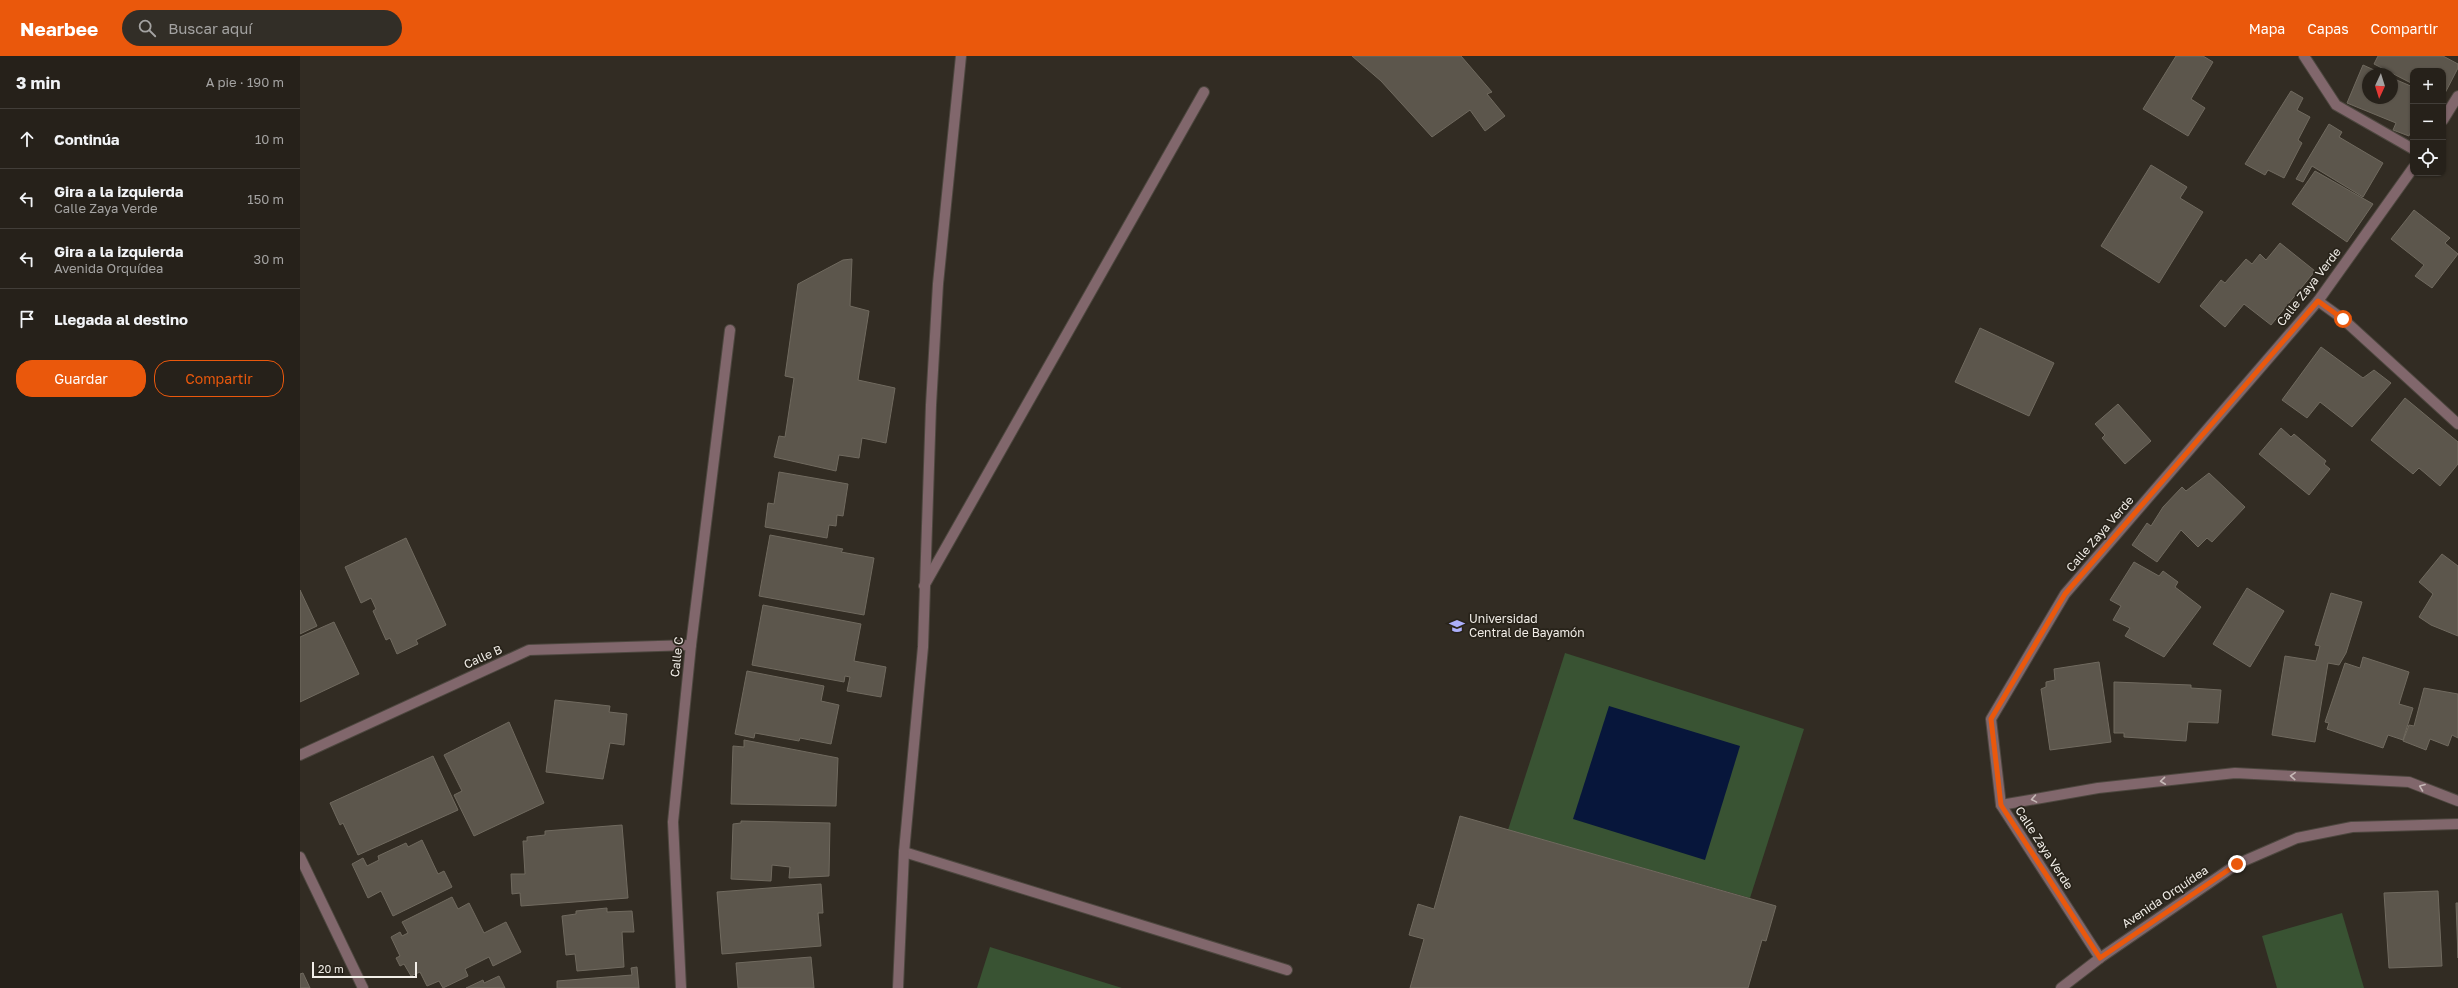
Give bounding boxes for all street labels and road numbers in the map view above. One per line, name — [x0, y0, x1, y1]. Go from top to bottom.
street label: Calle Zaya Verde — [2273, 244, 2344, 329]
street label: Calle Zaya Verde — [2063, 493, 2137, 575]
street label: Calle C — [667, 636, 686, 678]
street label: Calle B — [461, 641, 504, 672]
street label: Calle Zaya Verde — [2012, 804, 2077, 892]
street label: Avenida Orquídea — [2119, 862, 2211, 931]

